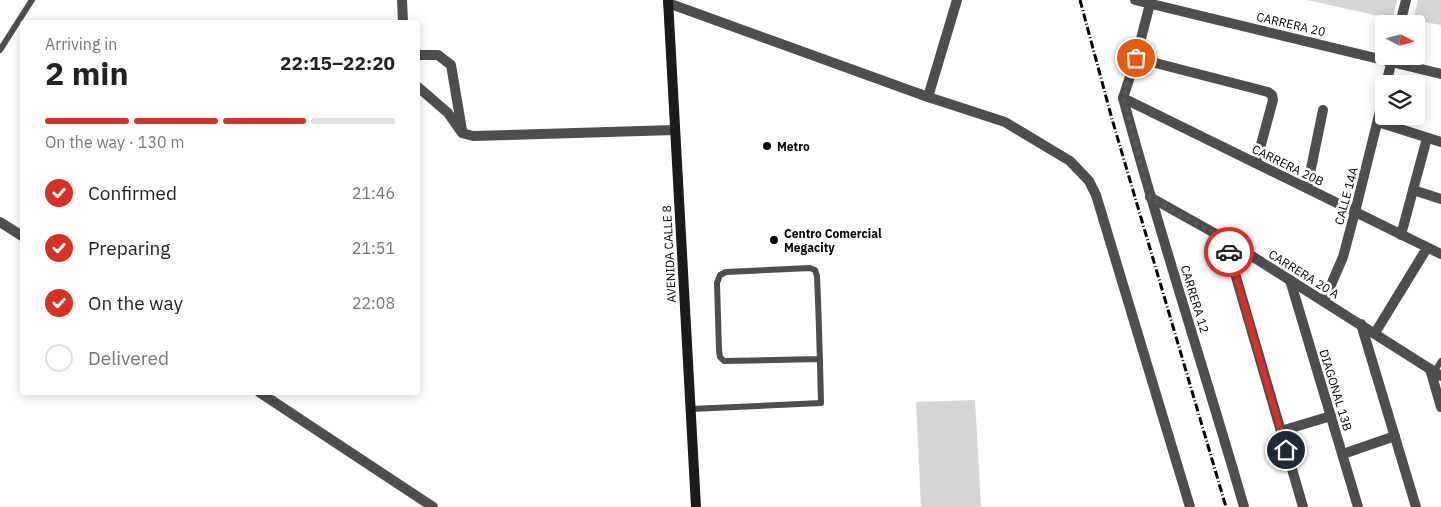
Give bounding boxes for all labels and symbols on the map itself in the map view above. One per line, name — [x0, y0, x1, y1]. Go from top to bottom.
street label: CARRERA 20 — [1255, 9, 1327, 39]
north arrow — [1375, 15, 1425, 65]
pin — [1115, 37, 1157, 79]
place label: Metro — [777, 139, 810, 154]
marker: Metro — [761, 140, 773, 152]
street label: CARRERA 20B — [1250, 141, 1326, 189]
street label: CALLE 14A — [1331, 165, 1361, 226]
street label: AVENIDA CALLE 8 — [659, 205, 679, 303]
place label: Centro Comercial Megacity — [784, 226, 882, 255]
courier — [1204, 227, 1254, 277]
marker: Centro Comercial Megacity — [768, 234, 780, 246]
street label: CARRERA 20 A — [1266, 246, 1342, 302]
street label: CARRERA 12 — [1178, 263, 1212, 335]
street label: DIAGONAL 13B — [1316, 347, 1356, 433]
pin — [1265, 429, 1307, 471]

